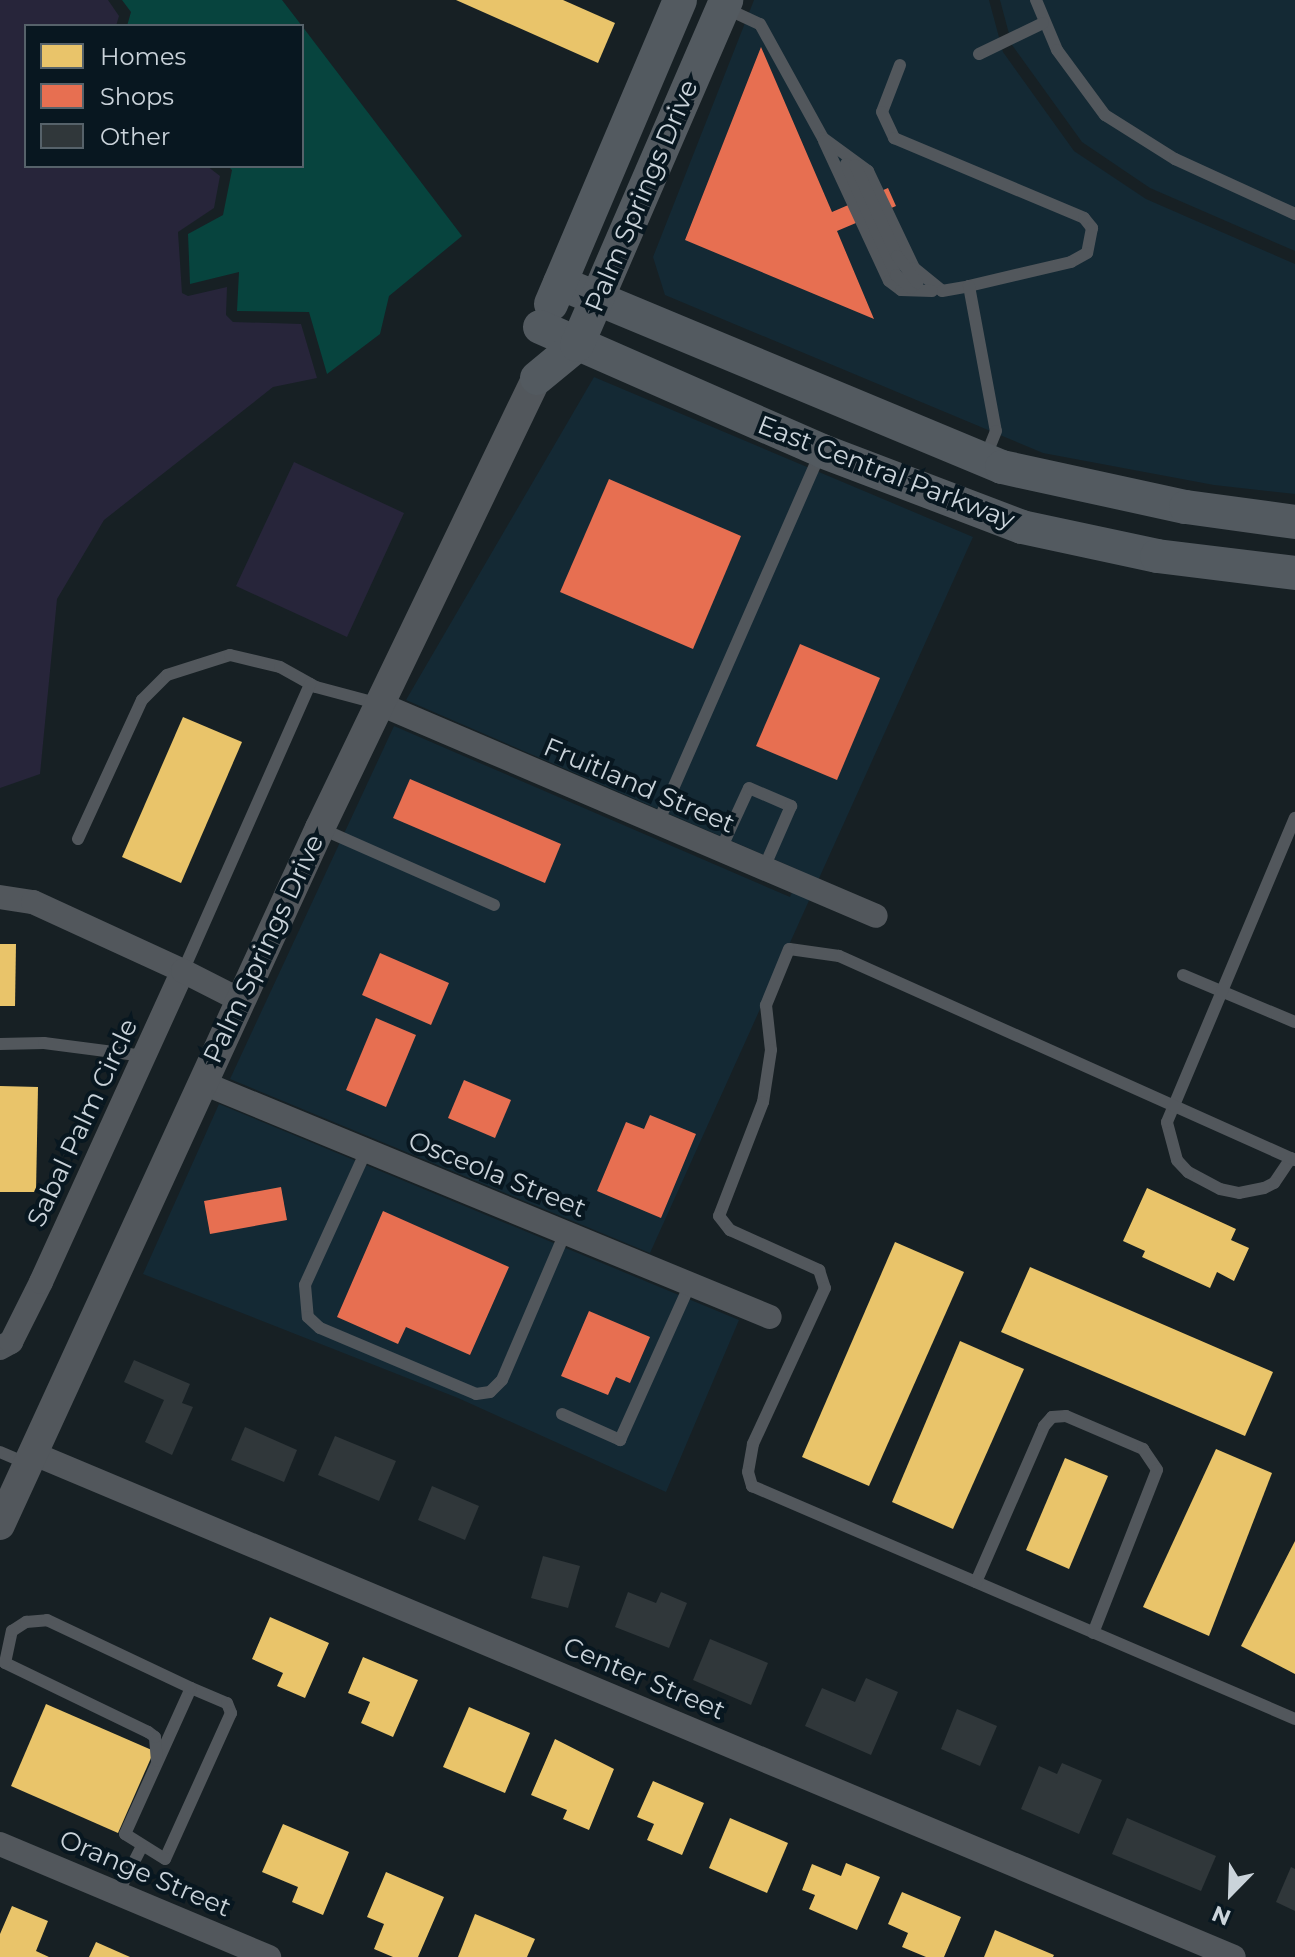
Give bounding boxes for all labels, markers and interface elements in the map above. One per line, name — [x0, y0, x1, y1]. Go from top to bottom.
legend — [24, 24, 304, 168]
text: Homes — [100, 42, 186, 71]
street label: Palm Springs Drive — [579, 75, 705, 317]
text: Shops — [100, 82, 174, 111]
text: Other — [100, 122, 170, 151]
street label: East Central Parkway — [753, 410, 1019, 536]
street label: Fruitland Street — [539, 732, 739, 840]
street label: Palm Springs Drive — [197, 830, 331, 1068]
street label: Sabal Palm Circle — [21, 1014, 145, 1232]
street label: Osceola Street — [404, 1125, 590, 1225]
street label: Center Street — [558, 1631, 730, 1727]
street label: Orange Street — [55, 1824, 235, 1924]
north arrow — [1191, 1853, 1271, 1933]
text: N — [1208, 1900, 1235, 1931]

